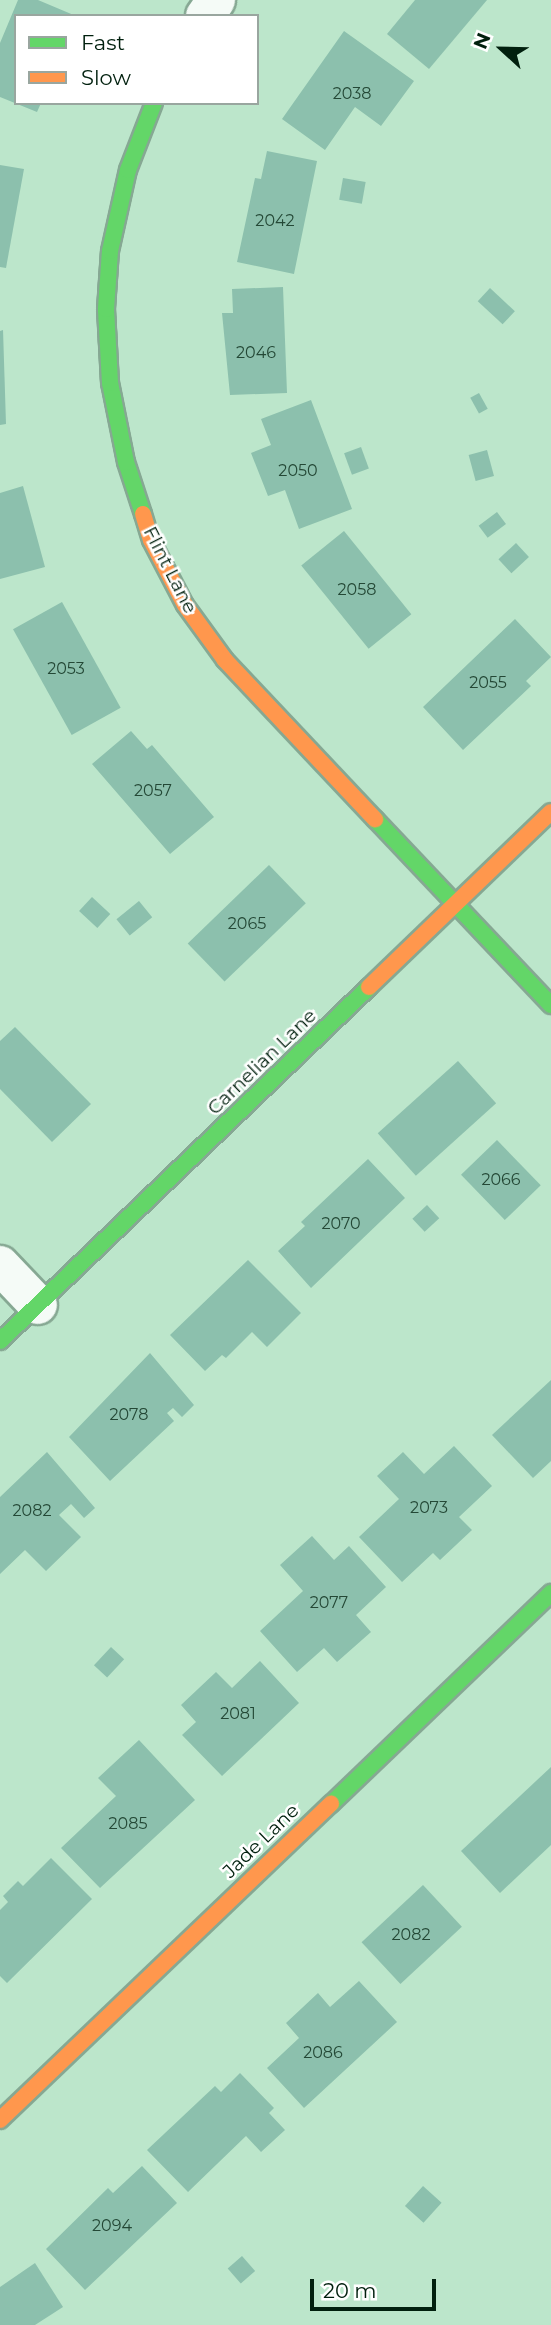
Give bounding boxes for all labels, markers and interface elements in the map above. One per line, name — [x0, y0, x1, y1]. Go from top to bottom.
legend — [14, 14, 259, 105]
north arrow — [467, 14, 537, 84]
text: Fast — [81, 30, 125, 55]
text: N — [469, 30, 496, 52]
text: Slow — [81, 65, 131, 90]
house number: 2038 — [333, 84, 371, 104]
house number: 2042 — [255, 211, 295, 231]
house number: 2046 — [236, 343, 276, 363]
house number: 2050 — [278, 461, 318, 481]
street label: Flint Lane — [138, 523, 202, 617]
house number: 2058 — [338, 580, 376, 600]
house number: 2053 — [47, 659, 85, 679]
house number: 2055 — [469, 673, 507, 693]
house number: 2057 — [134, 781, 172, 801]
house number: 2065 — [228, 914, 266, 934]
street label: Carnelian Lane — [203, 1004, 321, 1120]
house number: 2066 — [481, 1170, 521, 1190]
house number: 2070 — [321, 1214, 361, 1234]
house number: 2078 — [110, 1405, 148, 1425]
house number: 2073 — [410, 1498, 448, 1518]
house number: 2082 — [13, 1501, 51, 1521]
house number: 2077 — [310, 1593, 348, 1613]
house number: 2081 — [220, 1704, 256, 1724]
street label: Jade Lane — [218, 1799, 304, 1883]
house number: 2085 — [109, 1814, 147, 1834]
house number: 2082 — [392, 1925, 430, 1945]
house number: 2086 — [303, 2043, 343, 2063]
house number: 2094 — [92, 2216, 132, 2236]
scale bar — [313, 2266, 439, 2310]
text: 20 m — [323, 2278, 377, 2303]

